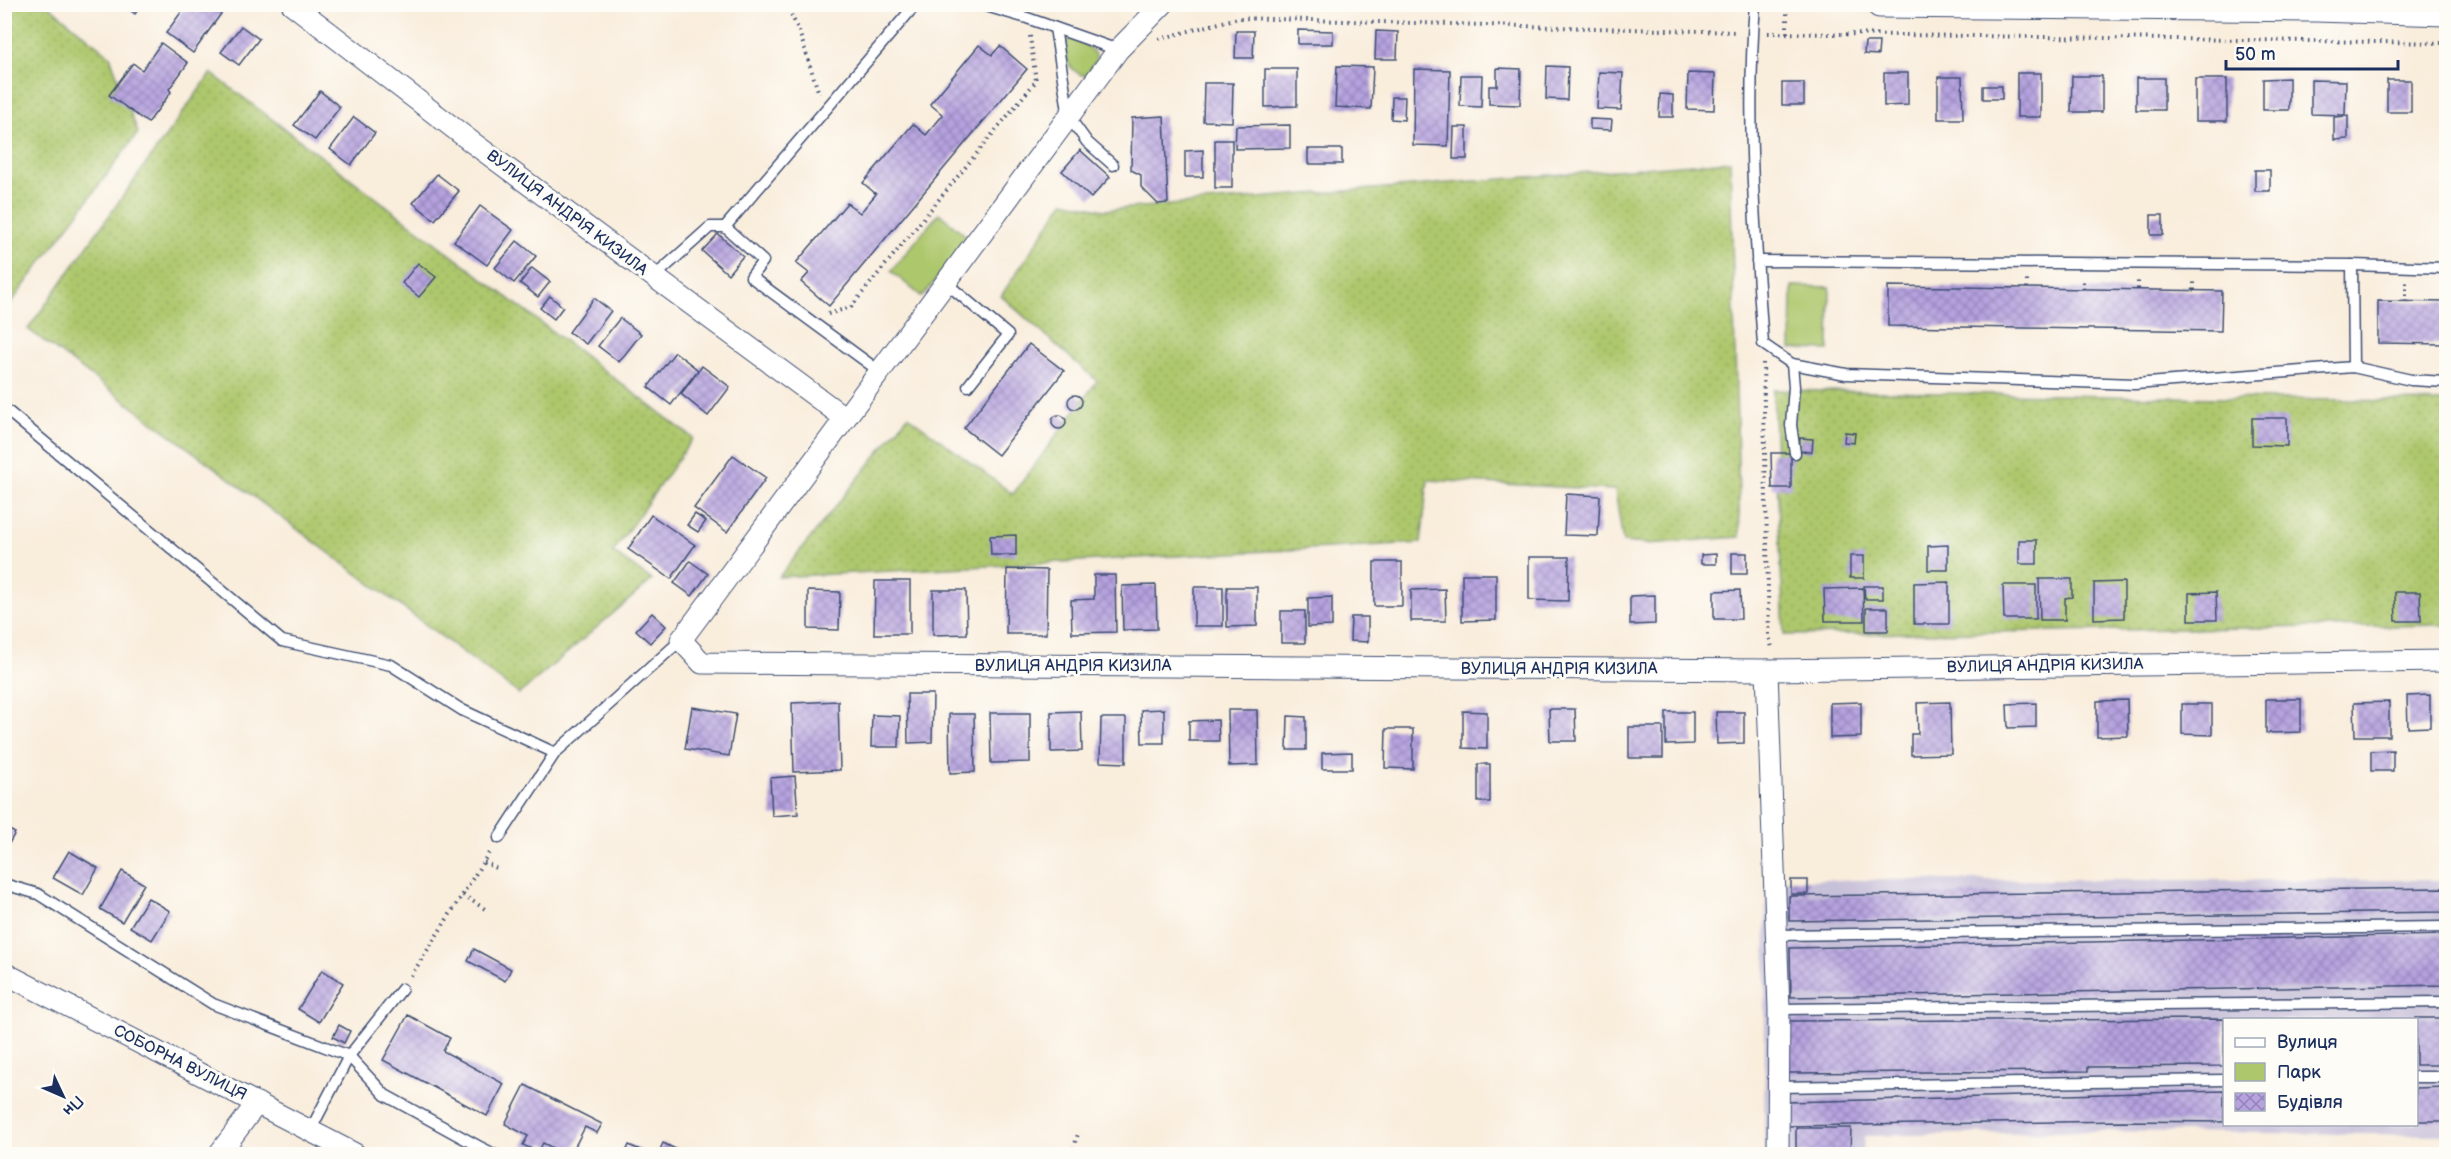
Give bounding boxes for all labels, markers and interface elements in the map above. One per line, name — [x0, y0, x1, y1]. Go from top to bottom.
scale bar — [2226, 33, 2398, 71]
text: 50 m — [2235, 44, 2276, 65]
street label: ВУЛИЦЯ АНДРІЯ КИЗИЛА — [483, 146, 652, 280]
street label: ВУЛИЦЯ АНДРІЯ КИЗИЛА — [1946, 655, 2144, 677]
street label: ВУЛИЦЯ АНДРІЯ КИЗИЛА — [975, 657, 1172, 676]
street label: ВУЛИЦЯ АНДРІЯ КИЗИЛА — [1461, 660, 1658, 679]
legend — [2223, 1018, 2418, 1126]
street label: СОБОРНА ВУЛИЦЯ — [110, 1021, 250, 1105]
text: Вулиця — [2277, 1032, 2338, 1053]
text: Парк — [2277, 1062, 2321, 1083]
north arrow — [33, 1066, 93, 1126]
text: Пн — [58, 1091, 87, 1120]
text: Будівля — [2277, 1092, 2343, 1113]

